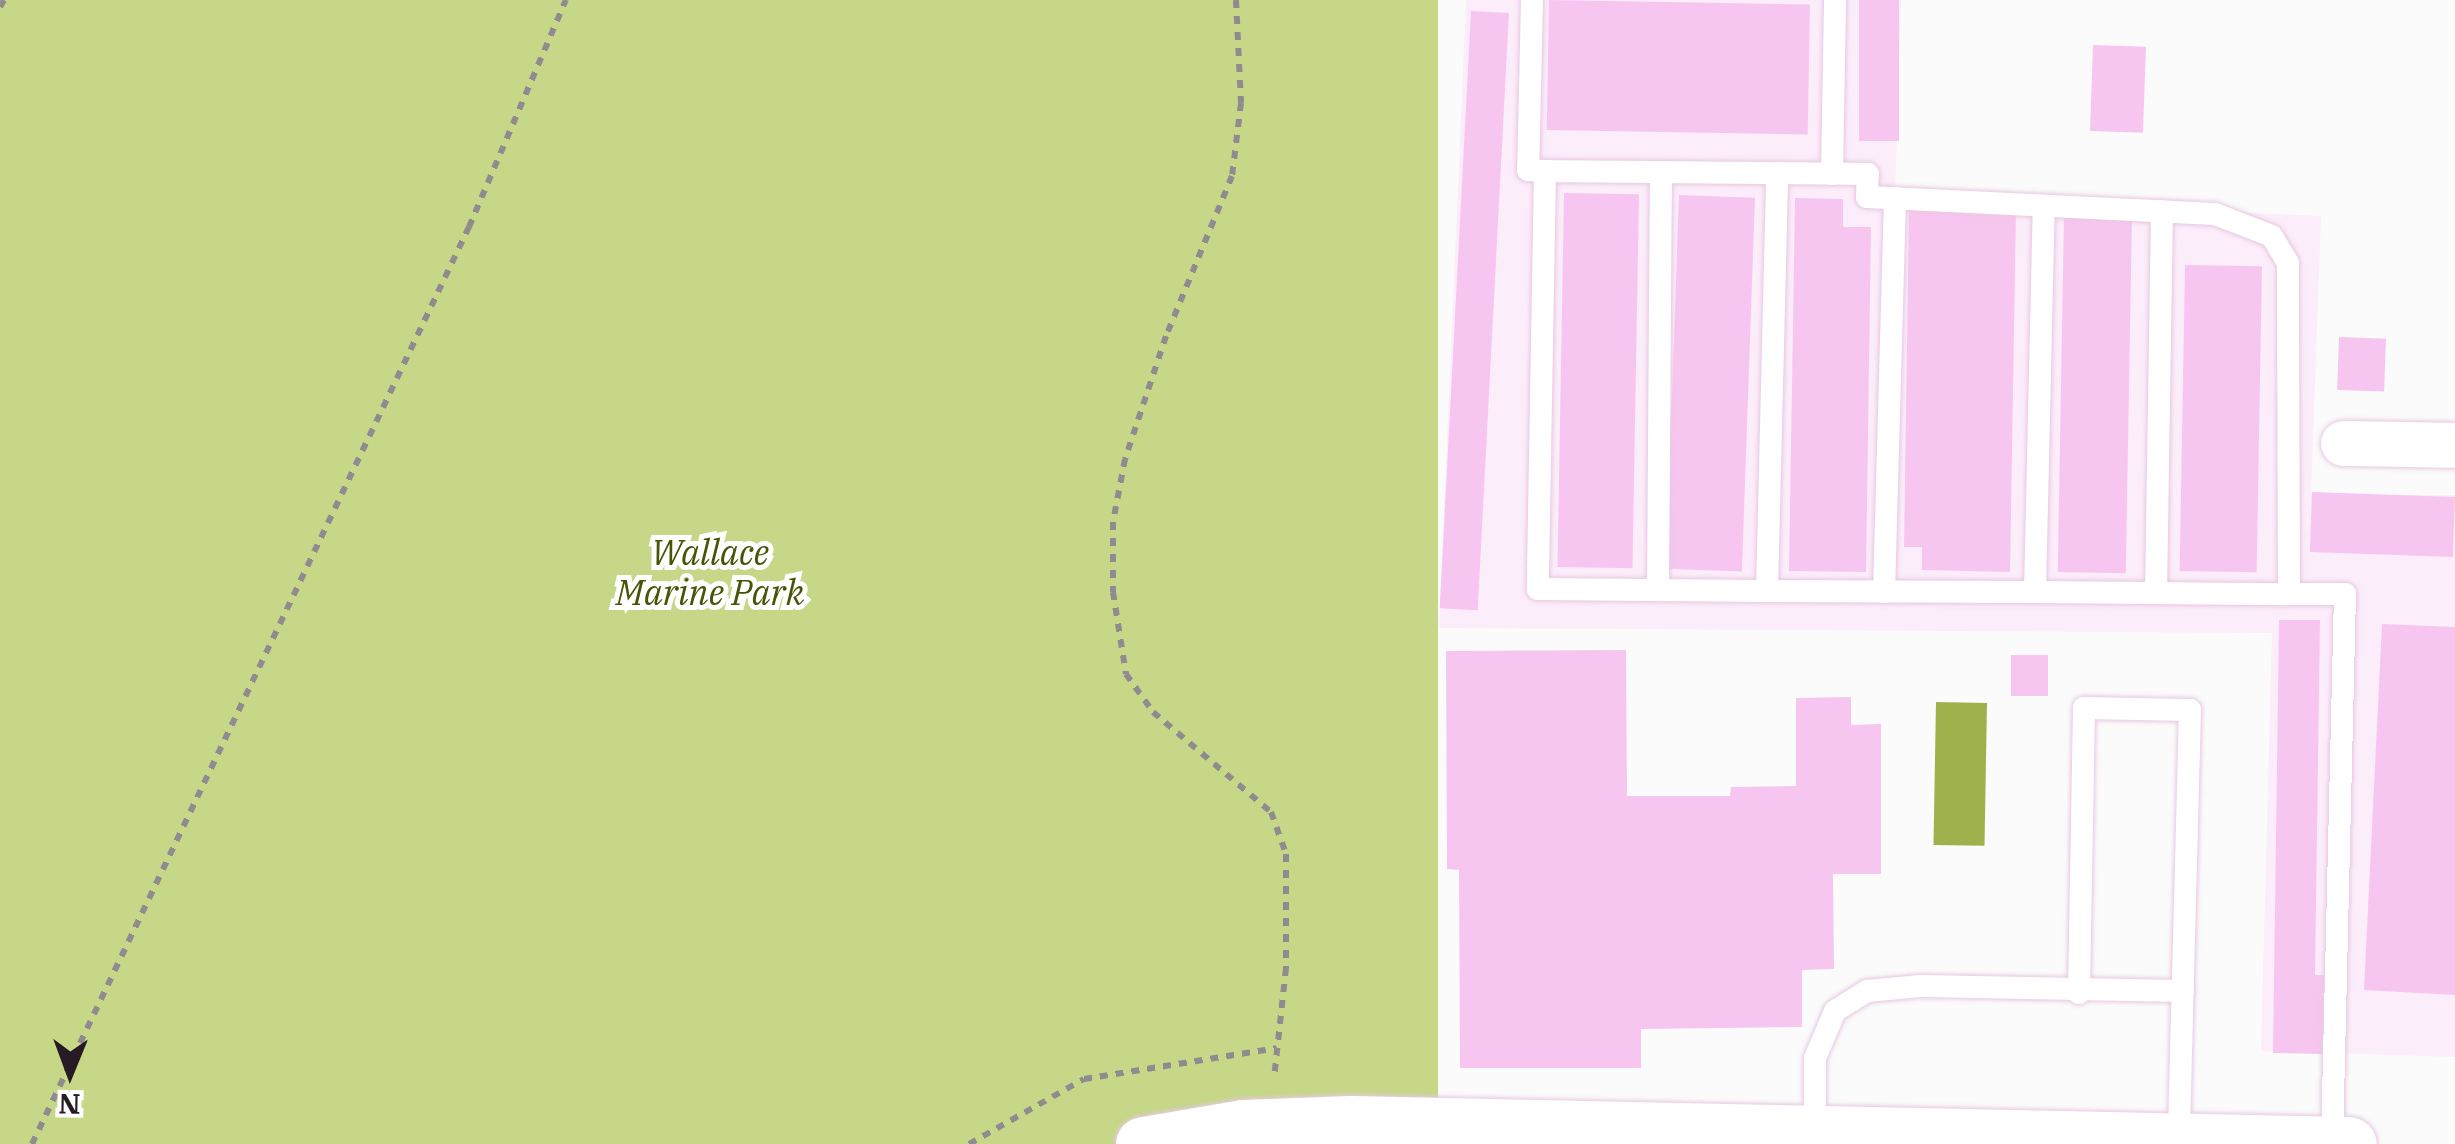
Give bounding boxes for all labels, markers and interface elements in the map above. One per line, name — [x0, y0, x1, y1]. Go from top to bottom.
park label: Wallace Marine Park — [616, 531, 804, 613]
north arrow — [20, 1024, 120, 1124]
text: N — [58, 1086, 81, 1123]

